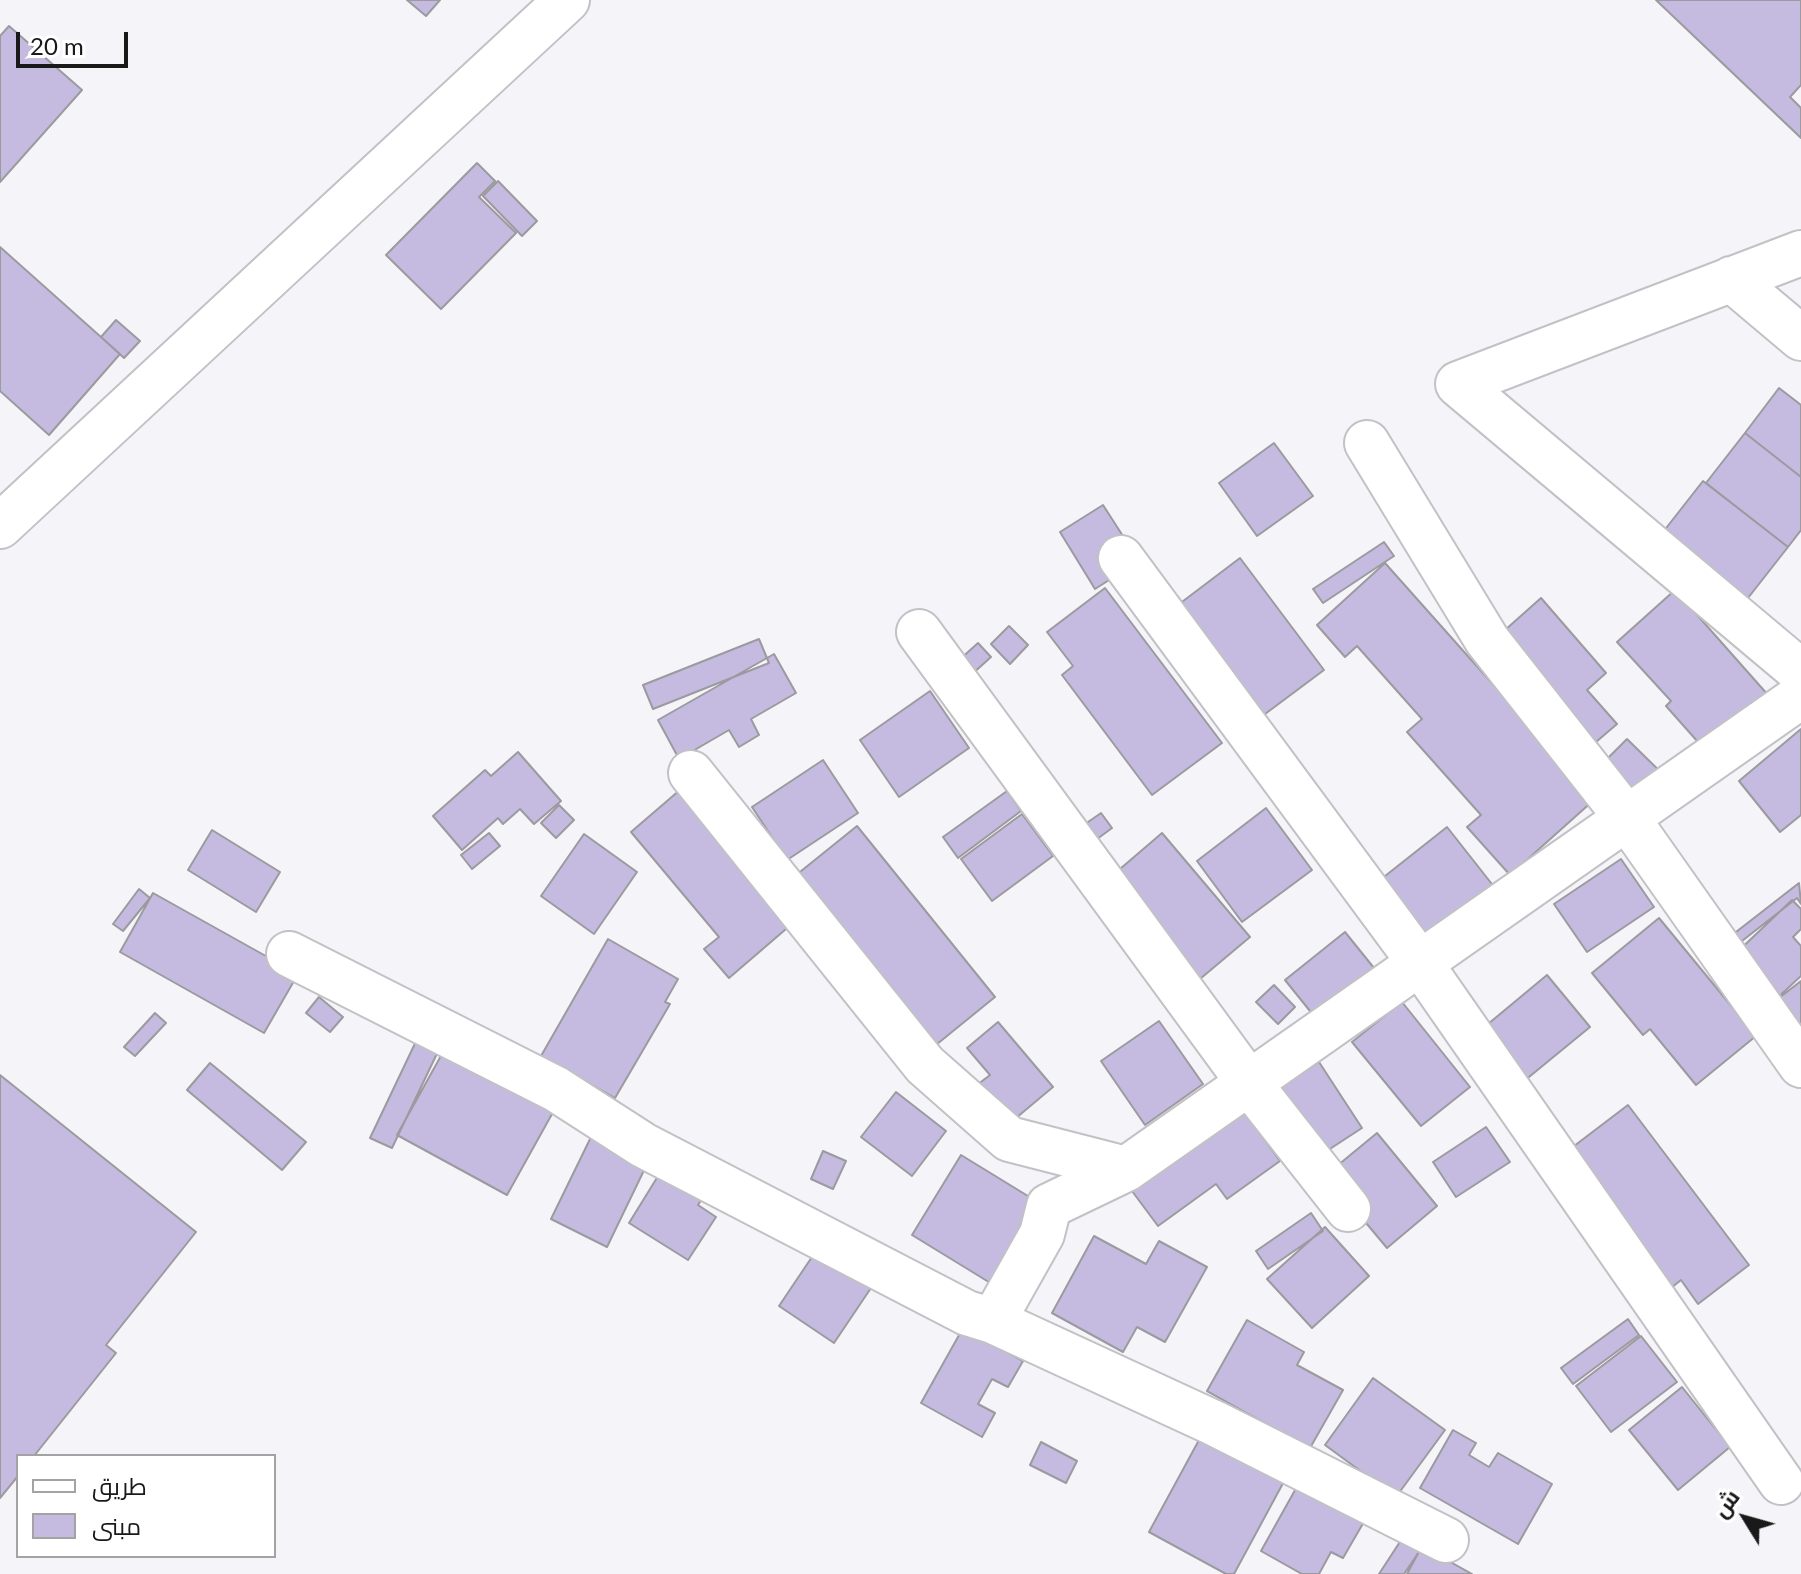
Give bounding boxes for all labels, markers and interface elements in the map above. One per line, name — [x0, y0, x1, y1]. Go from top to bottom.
scale bar — [20, 16, 132, 66]
text: 20 m — [30, 31, 84, 60]
legend — [16, 1454, 276, 1558]
text: طريق — [92, 1471, 147, 1500]
north arrow — [1705, 1478, 1785, 1558]
text: ش — [1706, 1484, 1745, 1523]
text: مبنى — [92, 1511, 141, 1540]

